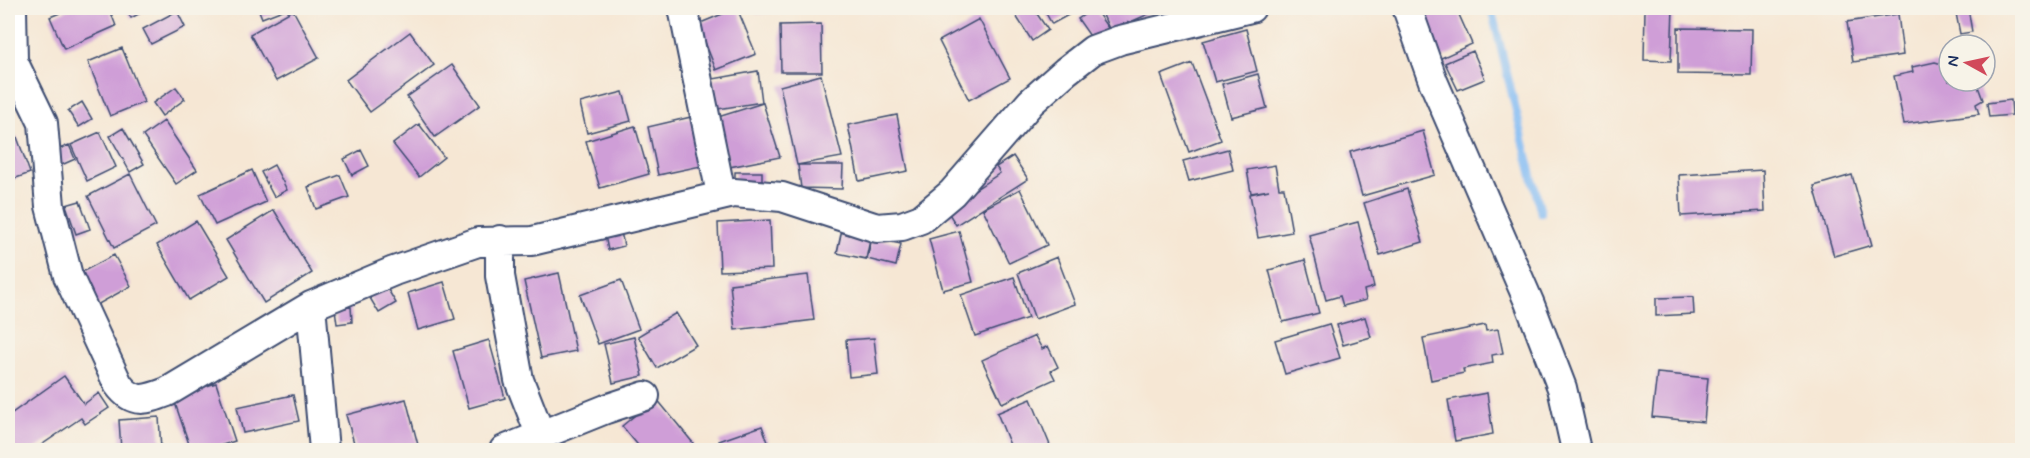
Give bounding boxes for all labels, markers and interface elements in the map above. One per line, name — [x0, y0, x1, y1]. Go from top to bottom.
north arrow — [1937, 33, 1997, 93]
text: N — [1942, 54, 1965, 68]

